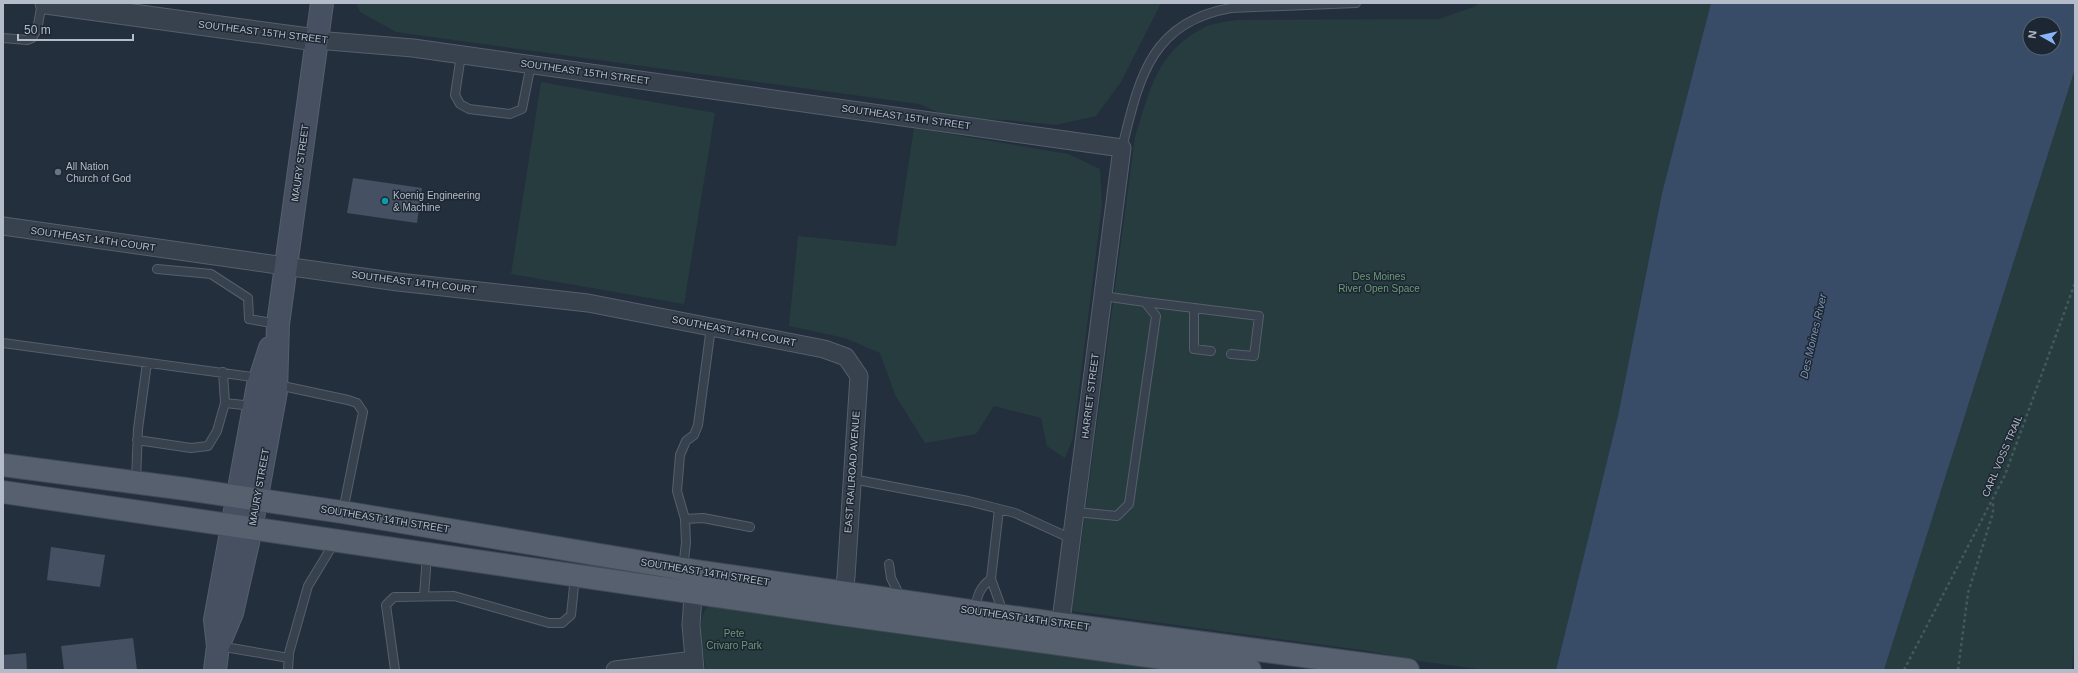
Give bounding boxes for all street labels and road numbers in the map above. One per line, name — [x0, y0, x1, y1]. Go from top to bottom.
street label: SOUTHEAST 15TH STREET — [198, 19, 328, 45]
street label: SOUTHEAST 15TH STREET — [520, 57, 650, 87]
street label: SOUTHEAST 15TH STREET — [841, 102, 971, 132]
street label: MAURY STREET — [289, 124, 311, 202]
street label: SOUTHEAST 14TH COURT — [30, 225, 156, 253]
street label: SOUTHEAST 14TH COURT — [351, 269, 477, 295]
street label: SOUTHEAST 14TH COURT — [671, 314, 797, 348]
street label: HARRIET STREET — [1079, 353, 1101, 439]
street label: EAST RAILROAD AVENUE — [842, 410, 862, 533]
street label: CARL VOSS TRAIL — [1980, 413, 2024, 499]
street label: MAURY STREET — [247, 448, 271, 526]
street label: SOUTHEAST 14TH STREET — [320, 503, 450, 535]
street label: SOUTHEAST 14TH STREET — [640, 556, 770, 588]
street label: SOUTHEAST 14TH STREET — [960, 603, 1090, 633]

